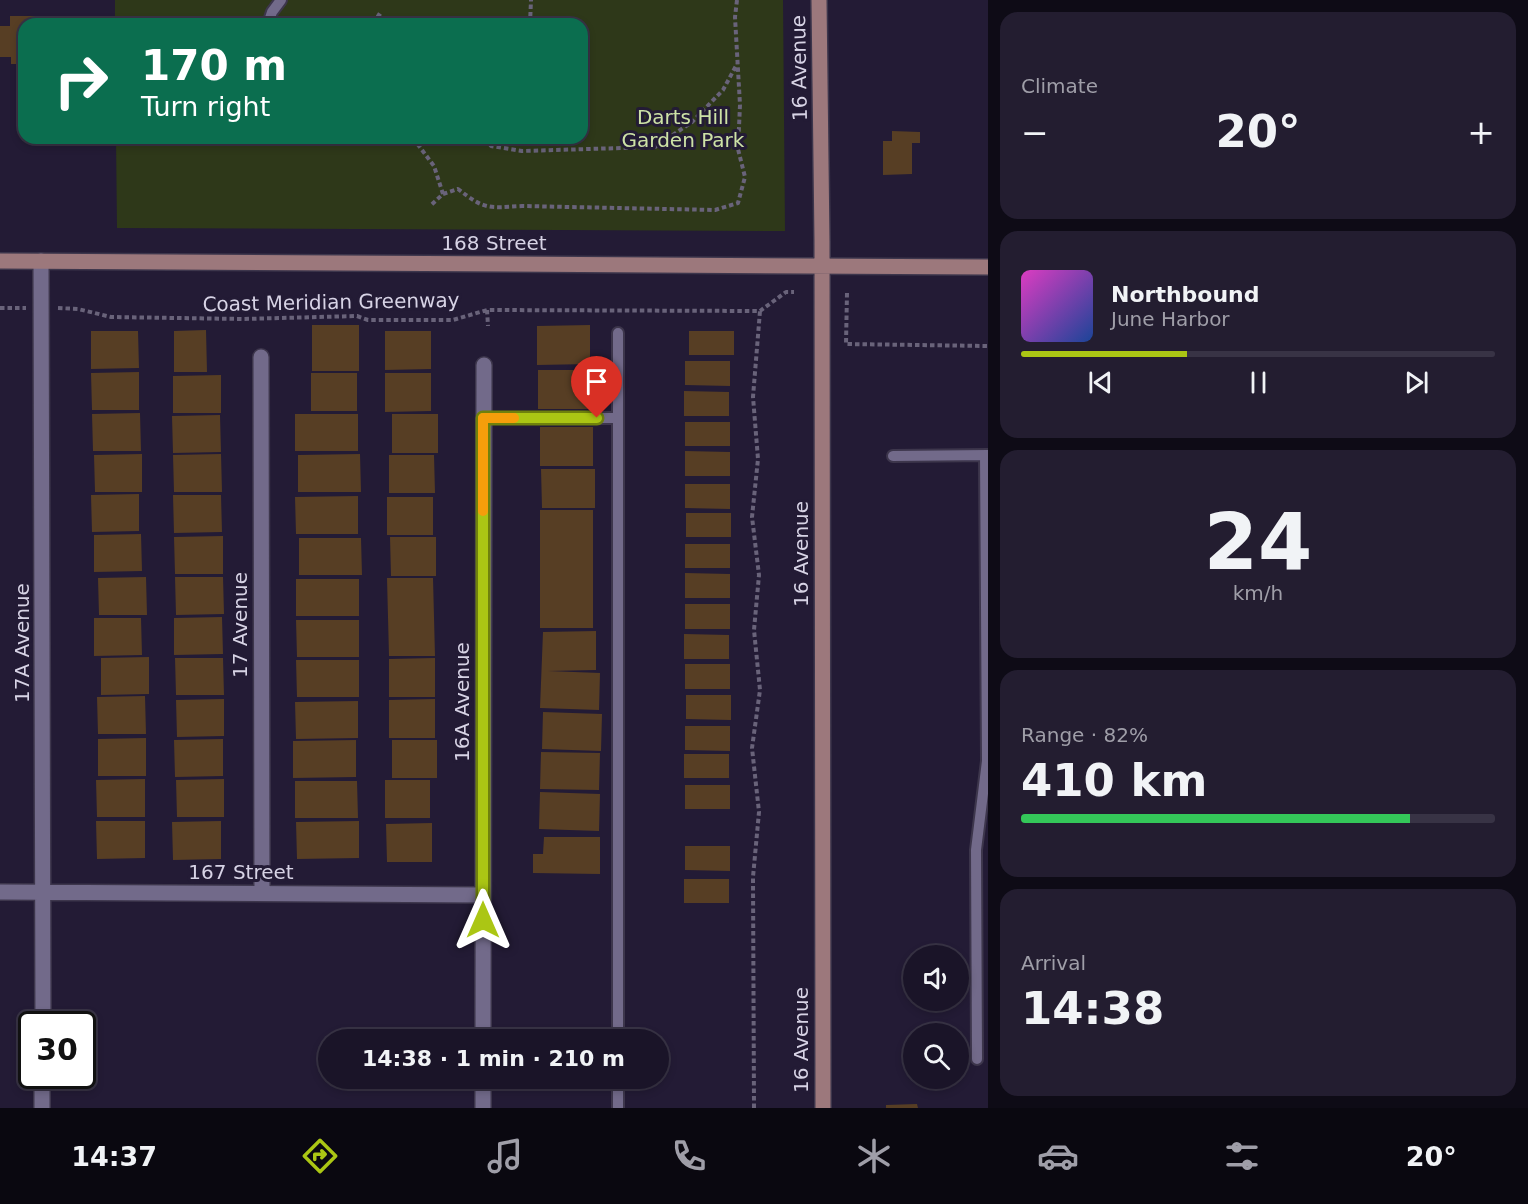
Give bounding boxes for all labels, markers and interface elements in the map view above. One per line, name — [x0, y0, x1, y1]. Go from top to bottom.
street label: 16 Avenue — [786, 15, 812, 121]
text: 170 m — [141, 41, 287, 90]
icon: right — [42, 42, 120, 120]
text: Climate — [1021, 74, 1098, 98]
text: Turn right — [141, 91, 270, 122]
park label: Darts Hill Garden Park — [622, 105, 745, 152]
text: 20° — [1215, 105, 1301, 158]
text: − — [1021, 113, 1049, 152]
text: + — [1467, 113, 1495, 152]
street label: 168 Street — [441, 231, 547, 255]
text: Northbound — [1111, 282, 1260, 307]
street label: Coast Meridian Greenway — [202, 288, 460, 316]
text: June Harbor — [1111, 307, 1230, 331]
pin — [571, 356, 622, 418]
icon: arrive — [580, 365, 613, 398]
icon: previous — [1084, 366, 1117, 399]
icon: pause — [1242, 366, 1275, 399]
icon: next — [1400, 366, 1433, 399]
text: 24 — [1204, 497, 1312, 587]
street label: 16 Avenue — [789, 501, 813, 607]
street label: 17 Avenue — [228, 572, 252, 678]
text: km/h — [1233, 581, 1283, 605]
street label: 17A Avenue — [10, 583, 34, 703]
street label: 16A Avenue — [450, 642, 474, 762]
text: Range · 82% — [1021, 723, 1148, 747]
text: 410 km — [1021, 754, 1207, 807]
street label: 167 Street — [188, 860, 294, 884]
position arrow — [451, 888, 515, 952]
map controls — [903, 945, 969, 1089]
button: sound — [903, 945, 969, 1011]
text: Arrival — [1021, 951, 1086, 975]
text: 14:38 — [1021, 982, 1164, 1035]
street label: 16 Avenue — [789, 987, 813, 1093]
speed limit sign: 30 — [18, 1011, 96, 1089]
button: search — [903, 1023, 969, 1089]
text: 14:38 · 1 min · 210 m — [362, 1046, 625, 1071]
icon: directions — [299, 1135, 341, 1177]
icon: music — [484, 1135, 526, 1177]
icon: phone — [668, 1135, 710, 1177]
icon: climate — [853, 1135, 895, 1177]
icon: car — [1037, 1135, 1079, 1177]
icon: filters — [1221, 1135, 1263, 1177]
text: 14:37 — [71, 1141, 157, 1172]
text: 20° — [1406, 1141, 1457, 1172]

